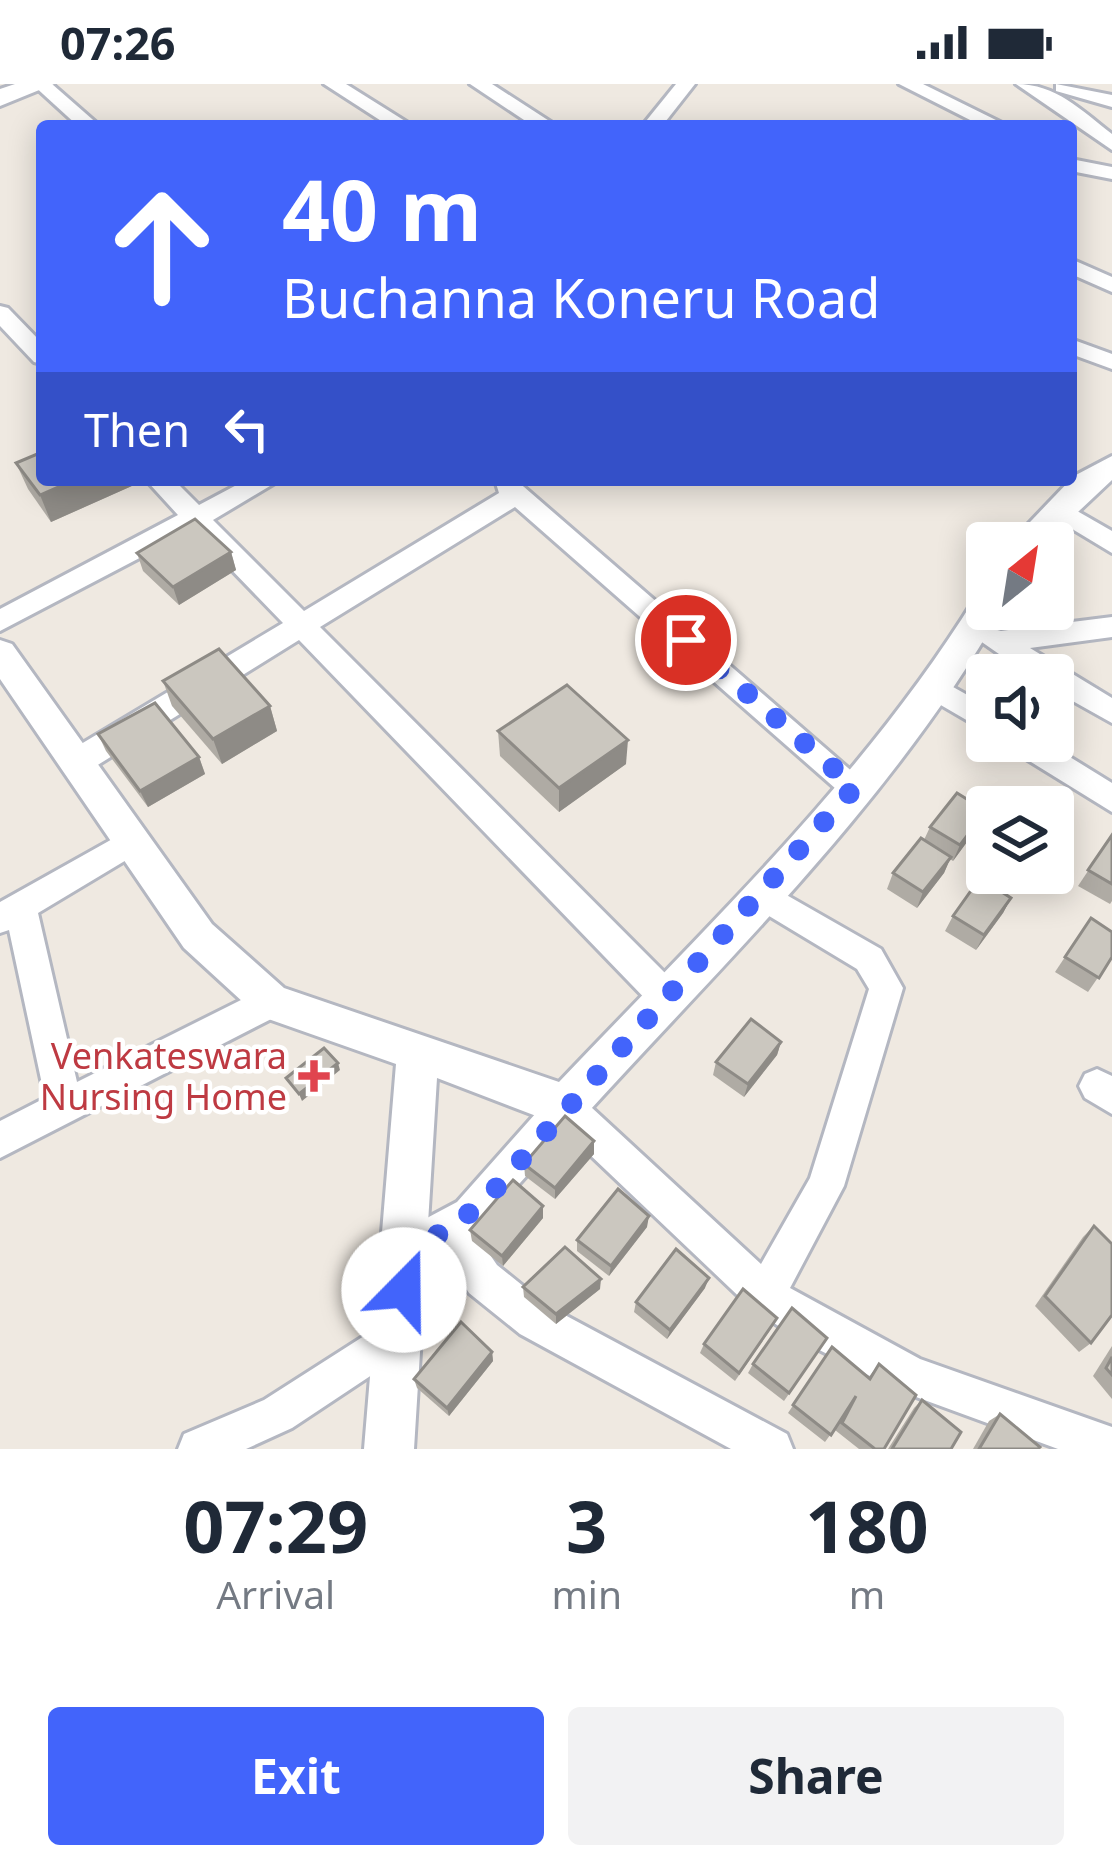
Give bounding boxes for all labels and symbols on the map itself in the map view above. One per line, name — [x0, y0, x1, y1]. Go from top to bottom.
north arrow — [966, 522, 1074, 630]
pin — [635, 589, 737, 691]
place label: Venkateswara Nursing Home — [40, 1031, 287, 1121]
marker: Venkateswara Nursing Home — [298, 1060, 330, 1092]
position arrow — [341, 1227, 467, 1353]

